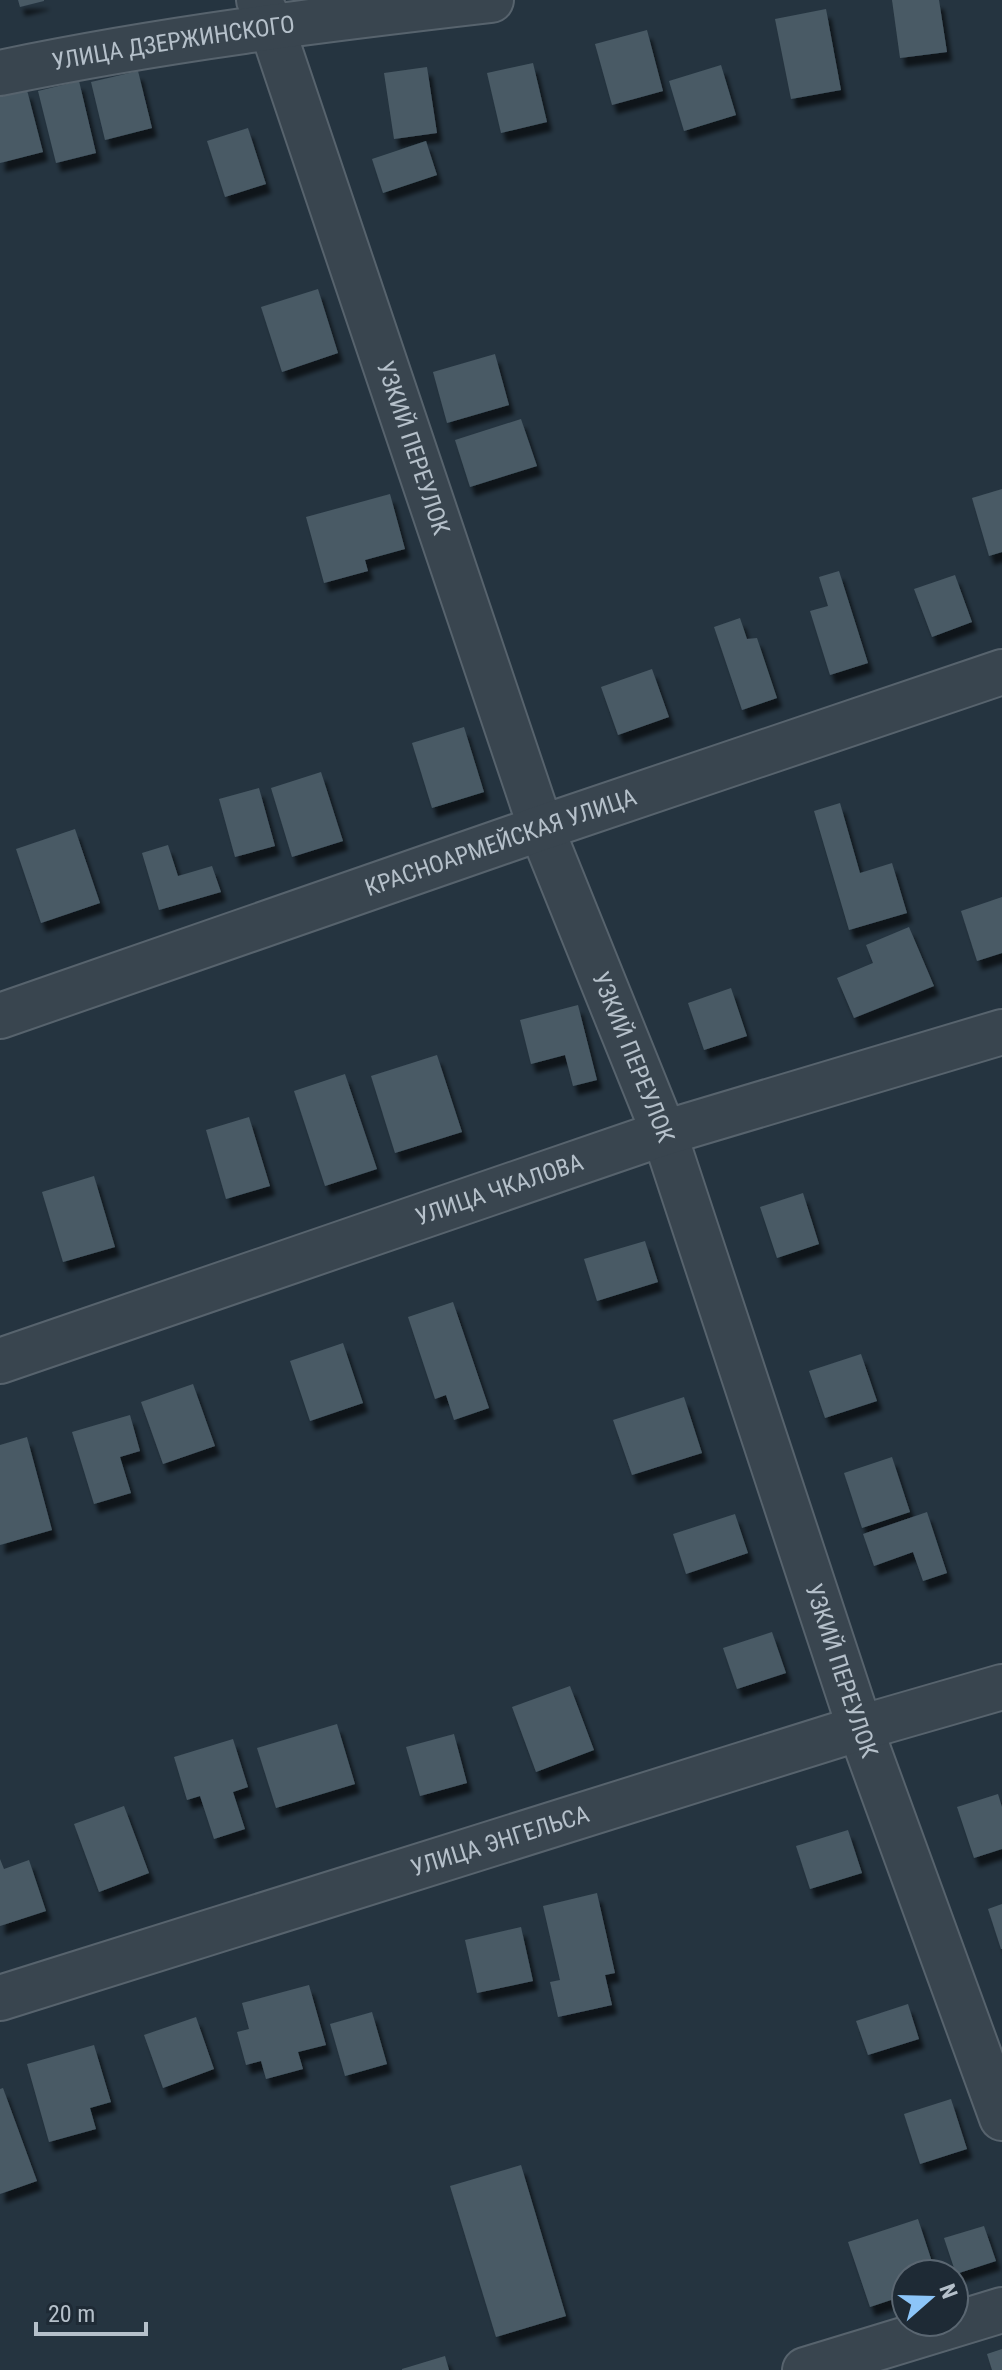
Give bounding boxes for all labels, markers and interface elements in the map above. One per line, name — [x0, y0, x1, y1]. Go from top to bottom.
street label: УЛИЦА ДЗЕРЖИНСКОГО — [50, 10, 296, 76]
street label: УЗКИЙ ПЕРЕУЛОК — [371, 357, 456, 539]
street label: КРАСНОАРМЕЙСКАЯ УЛИЦА — [361, 783, 640, 902]
street label: УЗКИЙ ПЕРЕУЛОК — [586, 968, 680, 1146]
street label: УЛИЦА ЧКАЛОВА — [412, 1148, 587, 1231]
street label: УЗКИЙ ПЕРЕУЛОК — [799, 1580, 884, 1762]
street label: УЛИЦА ЭНГЕЛЬСА — [407, 1800, 593, 1882]
north arrow — [890, 2258, 970, 2338]
text: N — [934, 2281, 962, 2302]
scale bar — [36, 2286, 146, 2336]
text: 20 m — [48, 2300, 95, 2328]

